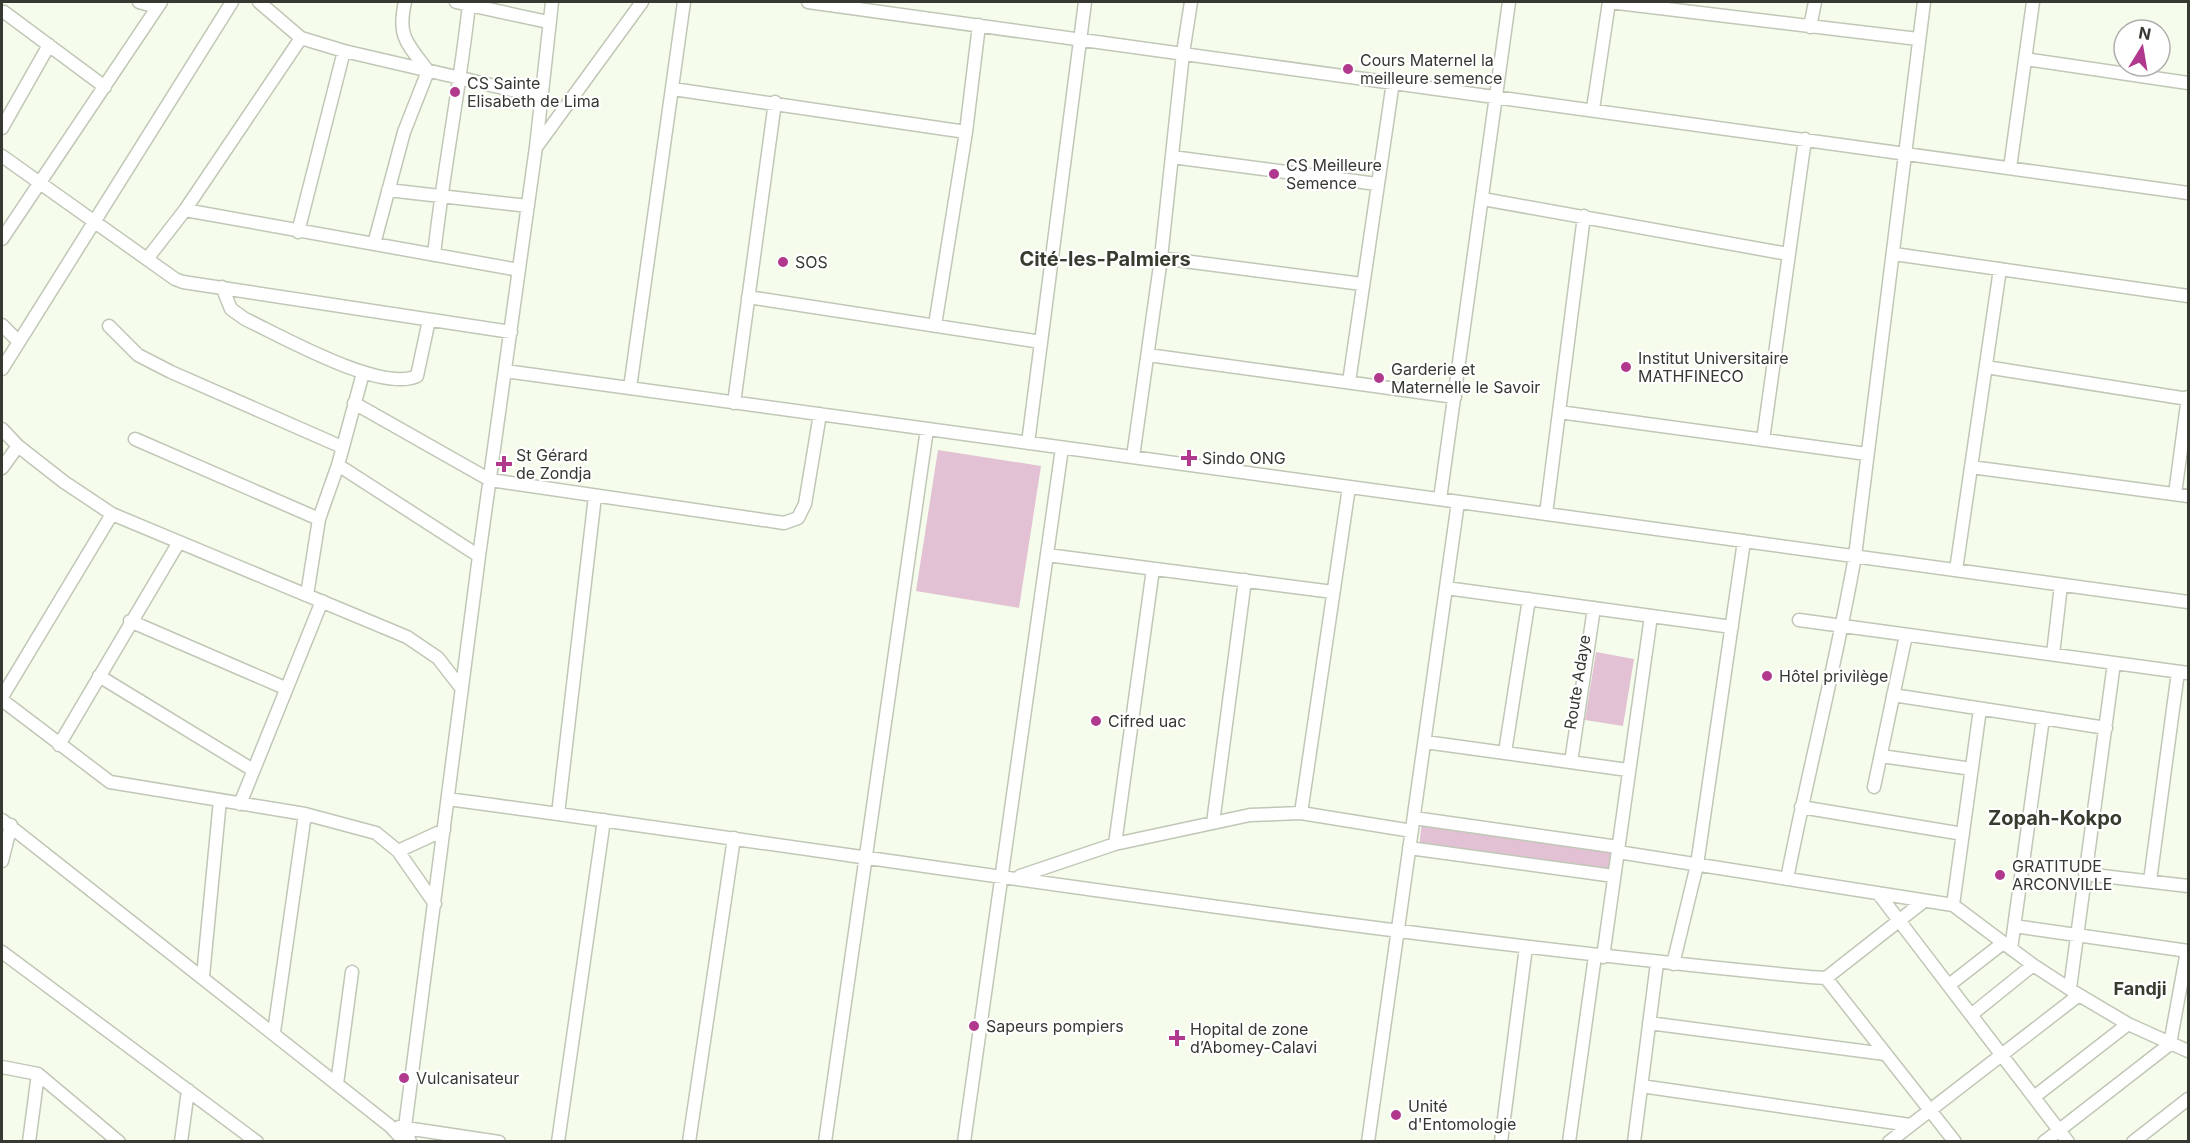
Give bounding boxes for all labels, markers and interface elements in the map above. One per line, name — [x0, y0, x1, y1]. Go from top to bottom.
north arrow — [2112, 18, 2172, 78]
text: N — [2137, 22, 2153, 44]
place label: Cours Maternel la meilleure semence — [1360, 50, 1502, 88]
marker: Cours Maternel la meilleure semence — [1341, 62, 1355, 76]
place label: CS Sainte Elisabeth de Lima — [467, 73, 600, 111]
marker: CS Sainte Elisabeth de Lima — [448, 85, 462, 99]
place label: CS Meilleure Semence — [1286, 155, 1382, 193]
marker: CS Meilleure Semence — [1267, 167, 1281, 181]
district label: Cité-les-Palmiers — [1019, 247, 1191, 271]
place label: SOS — [795, 252, 828, 272]
marker: SOS — [776, 255, 790, 269]
place label: Institut Universitaire MATHFINECO — [1638, 348, 1789, 386]
place label: Garderie et Maternelle le Savoir — [1391, 359, 1540, 397]
marker: Institut Universitaire MATHFINECO — [1619, 360, 1633, 374]
marker: Garderie et Maternelle le Savoir — [1372, 371, 1386, 385]
place label: St Gérard de Zondja — [516, 445, 591, 483]
place label: Sindo ONG — [1202, 448, 1286, 468]
marker: Sindo ONG — [1180, 449, 1198, 467]
marker: St Gérard de Zondja — [497, 457, 511, 471]
street label: Route Adaye — [1560, 633, 1594, 731]
place label: Hôtel privilège — [1779, 666, 1888, 686]
marker: Hôtel privilège — [1760, 669, 1774, 683]
place label: Cifred uac — [1108, 711, 1186, 731]
marker: Cifred uac — [1089, 714, 1103, 728]
district label: Zopah-Kokpo — [1988, 806, 2122, 830]
place label: GRATITUDE ARCONVILLE — [2012, 856, 2112, 894]
marker: GRATITUDE ARCONVILLE — [1993, 868, 2007, 882]
district label: Fandji — [2113, 978, 2167, 999]
place label: Sapeurs pompiers — [986, 1016, 1124, 1036]
marker: Sapeurs pompiers — [967, 1019, 981, 1033]
place label: Hopital de zone d’Abomey-Calavi — [1190, 1019, 1317, 1057]
marker: Hopital de zone d’Abomey-Calavi — [1168, 1029, 1186, 1047]
place label: Vulcanisateur — [416, 1068, 519, 1088]
marker: Vulcanisateur — [397, 1071, 411, 1085]
place label: Unité d'Entomologie — [1408, 1096, 1516, 1134]
marker: Unité d'Entomologie — [1389, 1108, 1403, 1122]

